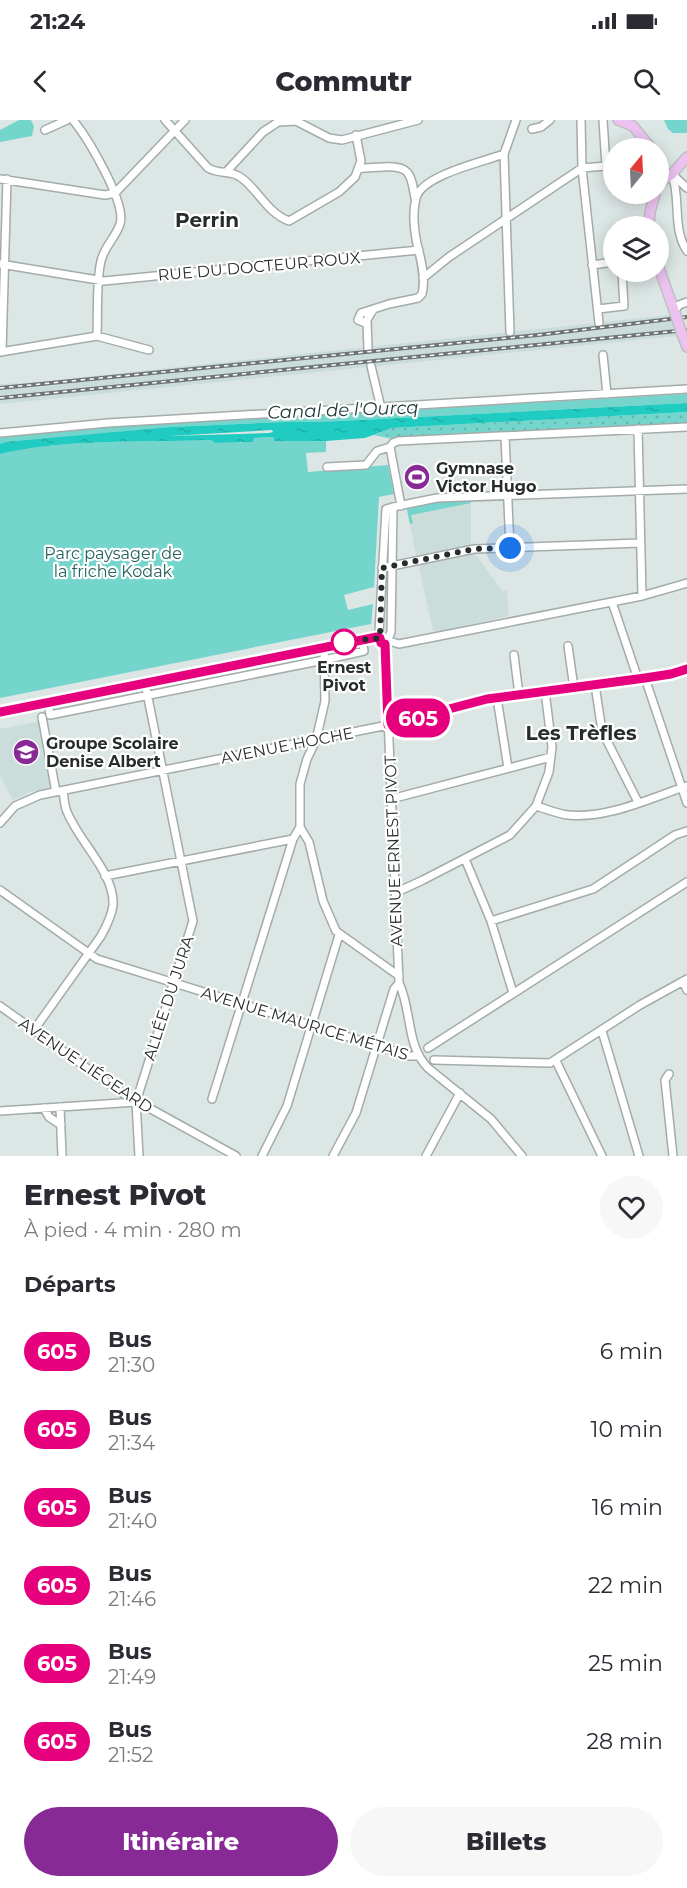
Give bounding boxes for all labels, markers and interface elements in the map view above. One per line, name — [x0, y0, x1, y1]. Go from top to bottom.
text: 21:24 — [30, 8, 85, 35]
icon: back — [24, 65, 57, 98]
text: Commutr — [275, 65, 412, 98]
icon: search — [630, 65, 663, 98]
north arrow — [603, 138, 669, 204]
map controls — [603, 138, 669, 282]
district label: Perrin — [175, 208, 239, 232]
button: layers — [603, 216, 669, 282]
street label: RUE DU DOCTEUR ROUX — [157, 248, 362, 285]
water label: Canal de l'Ourcq — [267, 396, 419, 424]
place label: Gymnase Victor Hugo — [435, 459, 536, 496]
sports icon: Gymnase Victor Hugo — [402, 462, 432, 492]
your location — [495, 533, 525, 563]
park label: Parc paysager de la friche Kodak — [44, 544, 182, 581]
marker: Ernest Pivot — [331, 629, 357, 655]
place label: Ernest Pivot — [317, 658, 371, 695]
line badge: 605 — [384, 698, 452, 738]
text: 605 — [398, 706, 438, 731]
district label: Les Trèfles — [525, 721, 637, 745]
street label: AVENUE HOCHE — [219, 723, 355, 768]
place label: Groupe Scolaire Denise Albert — [46, 734, 179, 771]
school or university icon: Groupe Scolaire Denise Albert — [11, 737, 41, 767]
street label: AVENUE ERNEST PIVOT — [381, 754, 406, 947]
street label: ALLÉE DU JURA — [139, 933, 198, 1063]
street label: AVENUE MAURICE MÉTAIS — [199, 983, 411, 1064]
street label: AVENUE LIÉGEARD — [15, 1014, 156, 1117]
button: heart — [600, 1176, 663, 1239]
text: Ernest Pivot — [24, 1178, 206, 1212]
text: À pied · 4 min · 280 m — [24, 1218, 242, 1242]
text: Départs — [24, 1271, 116, 1298]
text: Bus — [108, 1326, 152, 1353]
text: 6 min — [600, 1338, 663, 1365]
text: 605 — [37, 1339, 77, 1364]
text: 21:30 — [108, 1353, 155, 1377]
text: Bus — [108, 1404, 152, 1431]
text: 10 min — [591, 1416, 663, 1443]
text: 605 — [37, 1417, 77, 1442]
text: 21:34 — [108, 1431, 155, 1455]
text: Bus — [108, 1482, 152, 1509]
text: 16 min — [592, 1494, 663, 1521]
text: 605 — [37, 1495, 77, 1520]
text: 21:40 — [108, 1509, 157, 1533]
text: Bus — [108, 1560, 152, 1587]
text: 22 min — [588, 1572, 663, 1599]
text: 605 — [37, 1573, 77, 1598]
text: 21:46 — [108, 1587, 156, 1611]
text: Bus — [108, 1638, 152, 1665]
text: 25 min — [588, 1650, 663, 1677]
text: 605 — [37, 1651, 77, 1676]
text: 21:49 — [108, 1665, 156, 1689]
text: Bus — [108, 1716, 152, 1743]
text: 28 min — [587, 1728, 663, 1755]
text: 605 — [37, 1729, 77, 1754]
text: 21:52 — [108, 1743, 153, 1767]
button: Itinéraire — [24, 1807, 338, 1876]
button: Billets — [350, 1807, 663, 1876]

